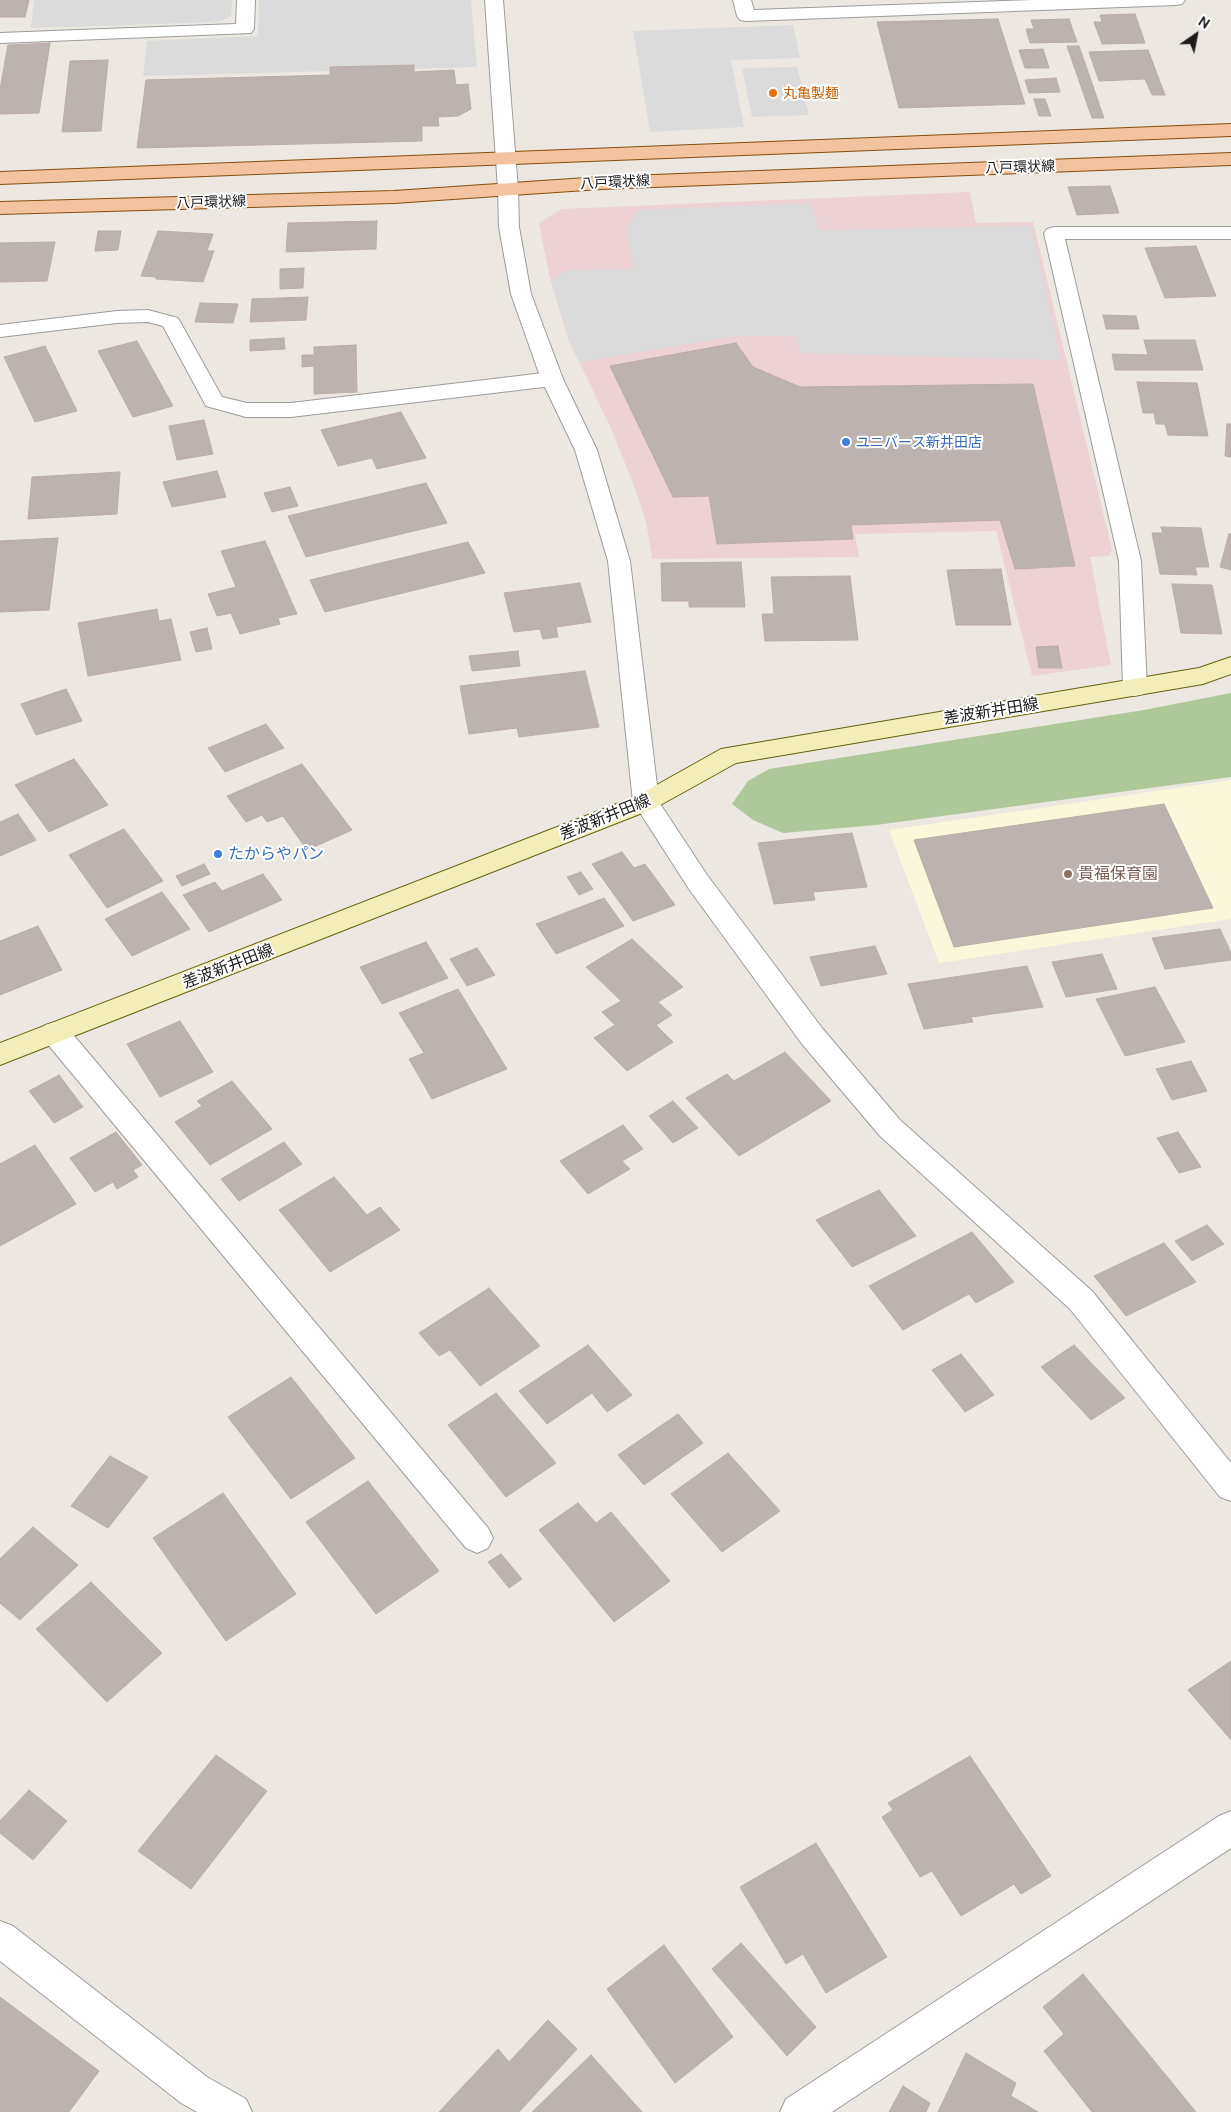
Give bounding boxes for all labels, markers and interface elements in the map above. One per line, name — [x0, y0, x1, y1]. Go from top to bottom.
north arrow — [1171, 10, 1221, 60]
text: N — [1195, 13, 1213, 32]
place label: 丸亀製麺 — [783, 85, 839, 101]
marker: 丸亀製麺 — [767, 87, 779, 99]
street label: 八戸環状線 — [985, 157, 1055, 177]
street label: 八戸環状線 — [580, 172, 650, 192]
street label: 八戸環状線 — [176, 192, 246, 212]
place label: ユニバース新井田店 — [856, 434, 982, 450]
marker: ユニバース新井田店 — [840, 436, 852, 448]
street label: 差波新井田線 — [942, 694, 1040, 728]
street label: 差波新井田線 — [557, 790, 653, 844]
place label: たからやパン — [228, 844, 324, 864]
marker: たからやパン — [212, 848, 224, 860]
place label: 貴福保育園 — [1078, 864, 1158, 884]
marker: 貴福保育園 — [1062, 868, 1074, 880]
street label: 差波新井田線 — [180, 940, 276, 992]

